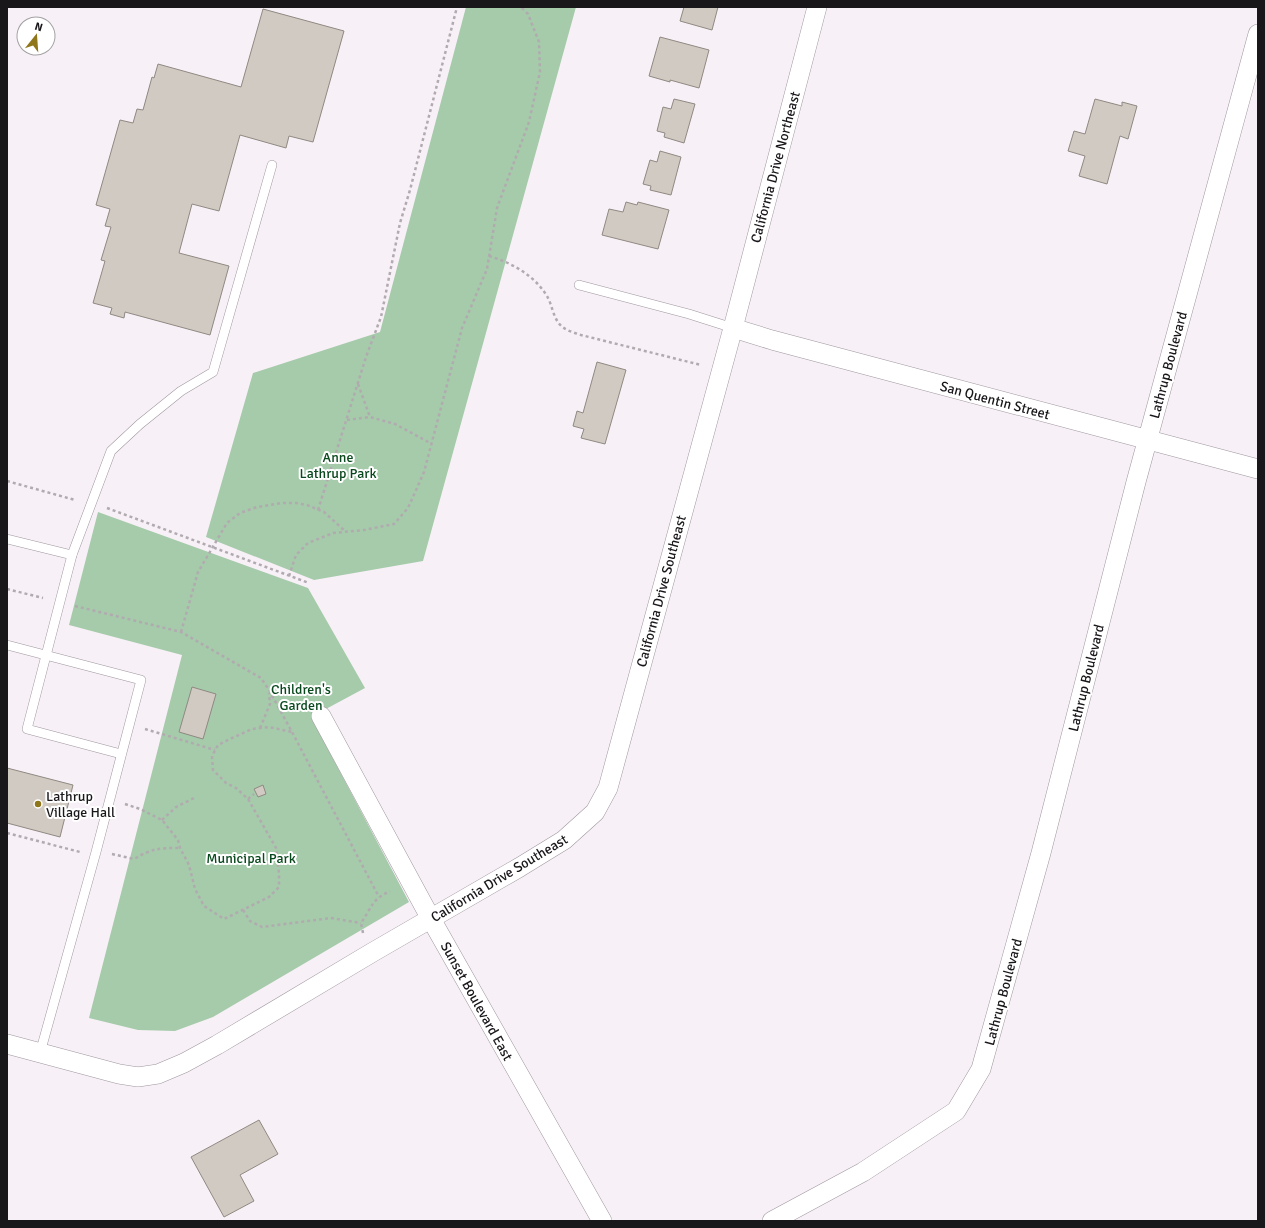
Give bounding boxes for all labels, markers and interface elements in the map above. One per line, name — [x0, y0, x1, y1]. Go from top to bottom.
north arrow — [16, 16, 56, 56]
text: N — [33, 20, 44, 34]
street label: California Drive Northeast — [747, 89, 804, 245]
street label: Lathrup Boulevard — [1146, 310, 1191, 420]
street label: San Quentin Street — [938, 378, 1052, 423]
park label: Anne Lathrup Park — [300, 449, 376, 482]
street label: California Drive Southeast — [633, 513, 690, 669]
street label: Lathrup Boulevard — [1065, 623, 1108, 734]
park label: Children's Garden — [271, 681, 331, 714]
place label: Lathrup Village Hall — [46, 788, 115, 821]
marker: Lathrup Village Hall — [33, 799, 43, 809]
street label: California Drive Southeast — [428, 831, 571, 926]
park label: Municipal Park — [206, 850, 296, 867]
street label: Lathrup Boulevard — [981, 937, 1026, 1047]
street label: Sunset Boulevard East — [437, 939, 516, 1064]

